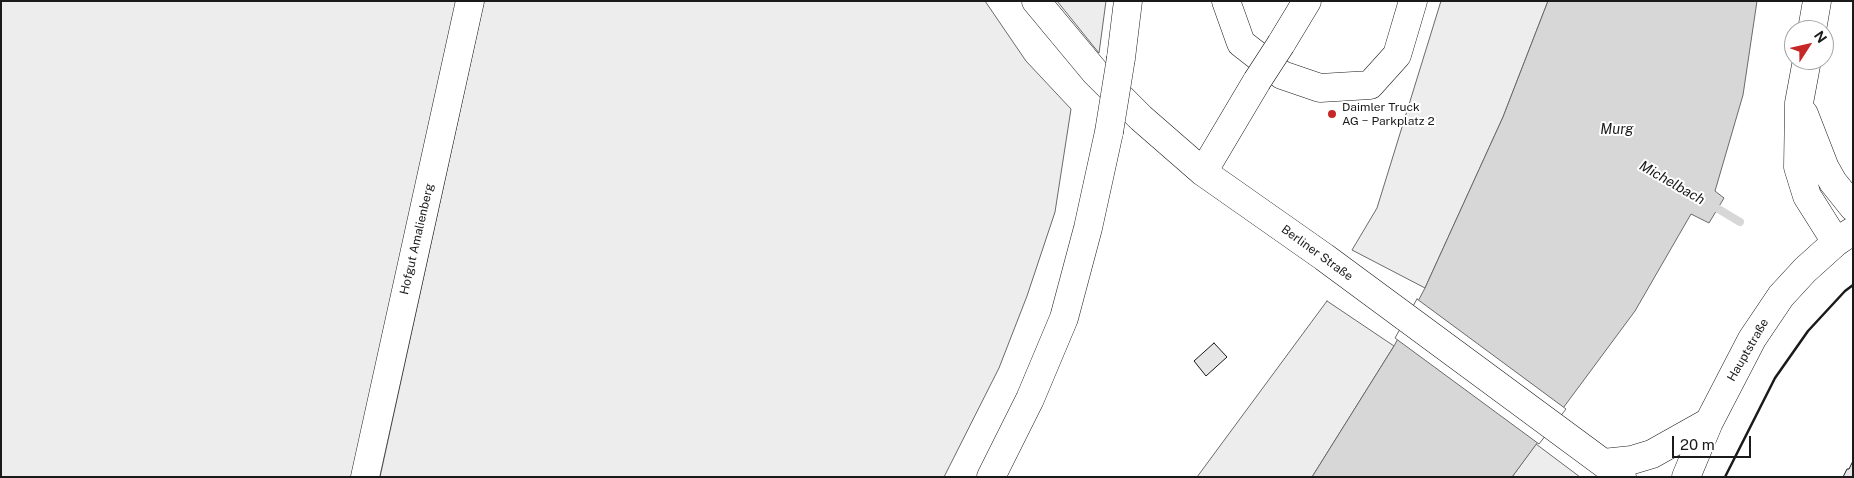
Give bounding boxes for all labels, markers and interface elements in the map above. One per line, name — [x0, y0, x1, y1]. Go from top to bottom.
north arrow — [1784, 20, 1834, 70]
text: N — [1811, 28, 1830, 46]
place label: Daimler Truck AG − Parkplatz 2 — [1342, 100, 1435, 128]
marker: Daimler Truck AG − Parkplatz 2 — [1326, 108, 1338, 120]
water label: Murg — [1600, 122, 1634, 138]
water label: Michelbach — [1636, 158, 1708, 208]
street label: Hofgut Amalienberg — [397, 182, 437, 296]
street label: Berliner Straße — [1278, 222, 1356, 284]
street label: Hauptstraße — [1724, 316, 1772, 384]
scale bar — [1674, 426, 1753, 458]
text: 20 m — [1680, 436, 1715, 453]

